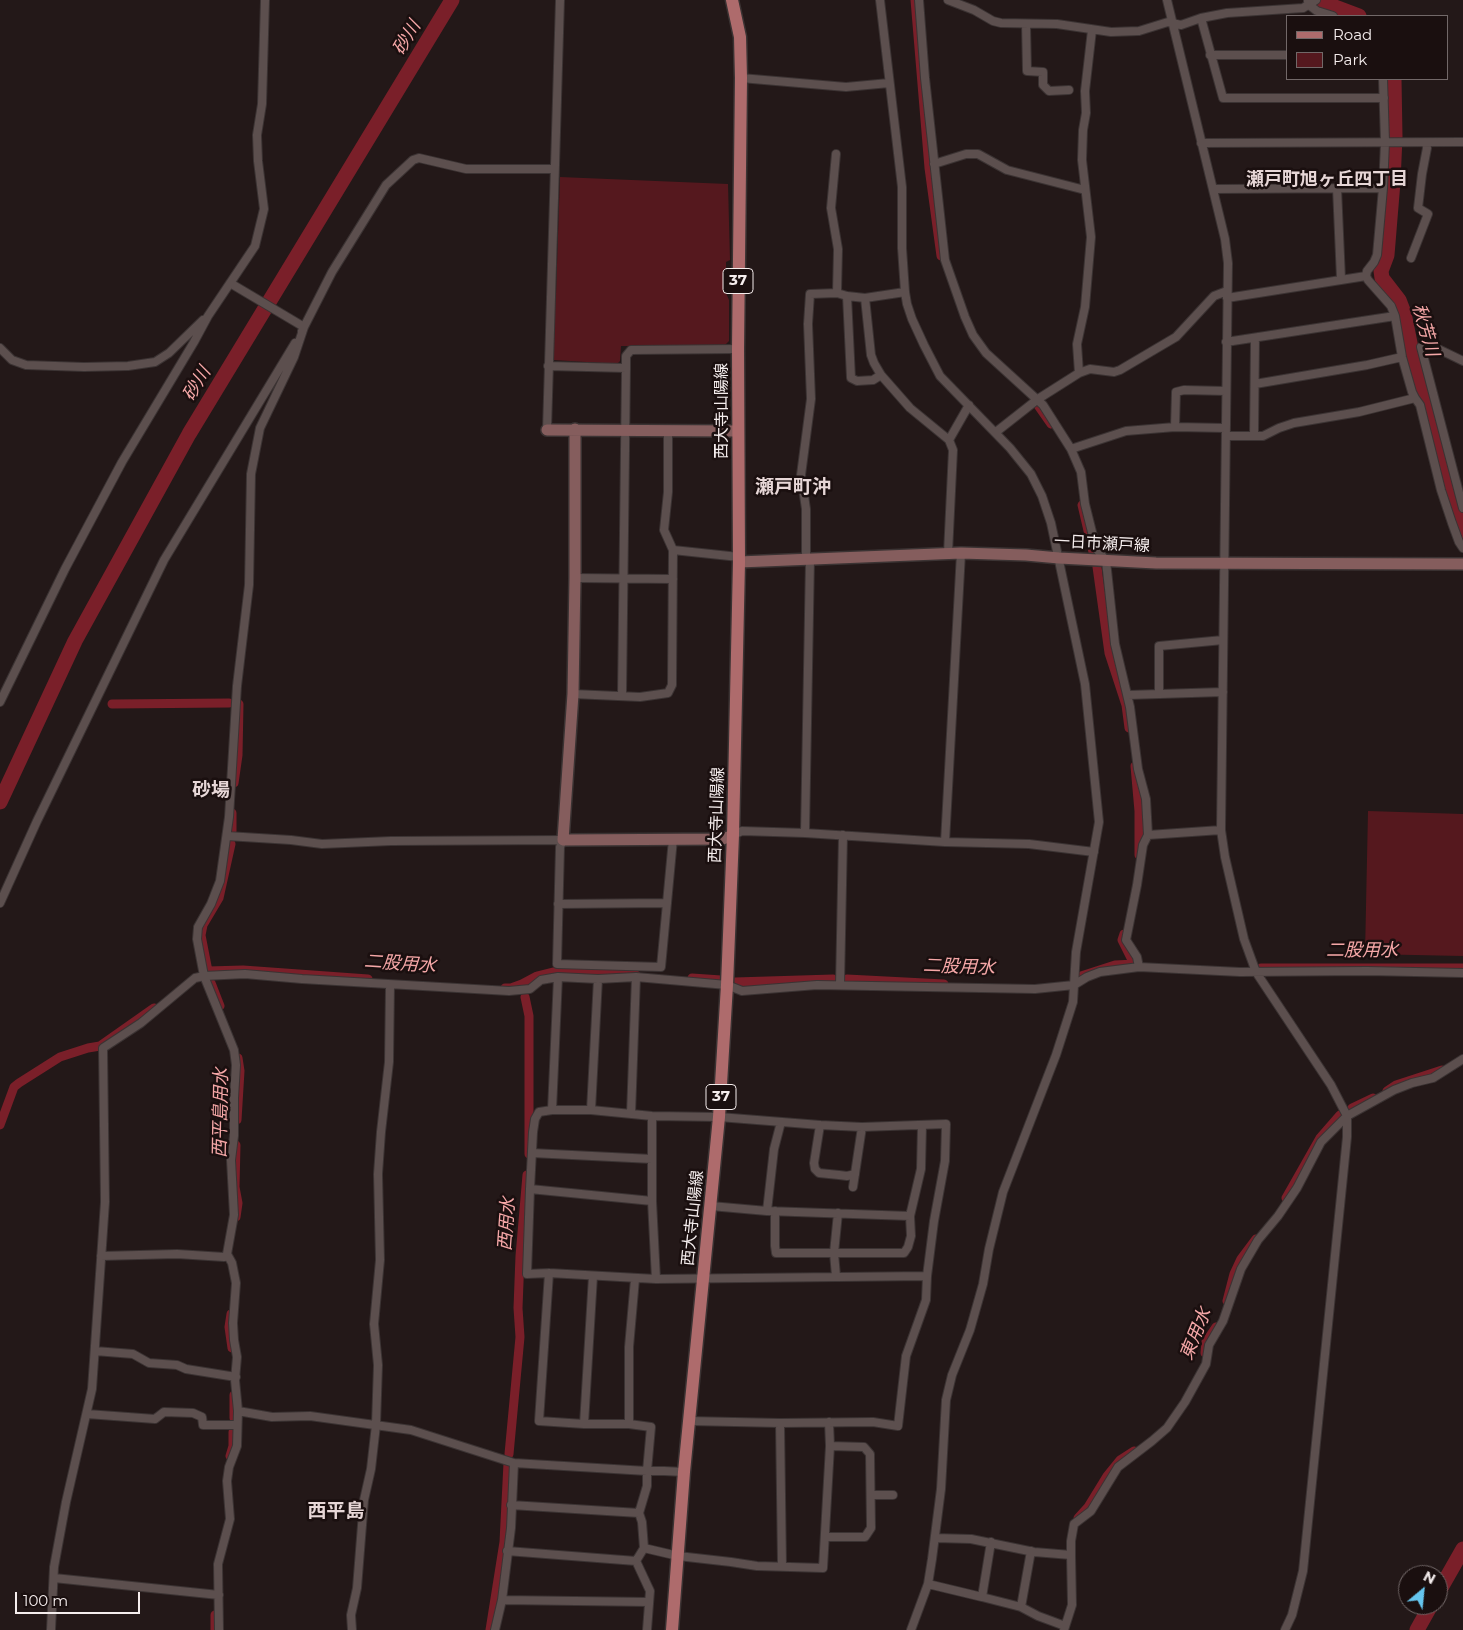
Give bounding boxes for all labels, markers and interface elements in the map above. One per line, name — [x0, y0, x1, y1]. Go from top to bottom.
legend — [1286, 15, 1448, 80]
water label: 砂川 — [388, 17, 426, 59]
text: Road — [1333, 25, 1372, 44]
text: Park — [1333, 50, 1367, 69]
district label: 瀬戸町旭ヶ丘四丁目 — [1246, 169, 1408, 191]
road number: 37 — [723, 268, 753, 294]
water label: 秋芳川 — [1407, 301, 1443, 359]
water label: 砂川 — [178, 363, 216, 405]
street label: 西大寺山陽線 — [712, 363, 732, 459]
district label: 瀬戸町沖 — [755, 476, 831, 498]
street label: 一日市瀬戸線 — [1054, 532, 1150, 556]
street label: 西大寺山陽線 — [706, 767, 728, 863]
district label: 砂場 — [192, 779, 230, 801]
water label: 二股用水 — [1326, 940, 1398, 962]
water label: 二股用水 — [363, 951, 437, 977]
water label: 二股用水 — [923, 955, 995, 979]
water label: 西平島用水 — [209, 1068, 233, 1158]
road number: 37 — [706, 1084, 736, 1110]
street label: 西大寺山陽線 — [678, 1169, 708, 1267]
water label: 西用水 — [494, 1196, 520, 1252]
water label: 東用水 — [1176, 1305, 1216, 1363]
district label: 西平島 — [308, 1500, 364, 1522]
north arrow — [1398, 1565, 1448, 1615]
text: N — [1420, 1567, 1439, 1588]
scale bar — [18, 1582, 142, 1614]
text: 100 m — [23, 1591, 68, 1610]

